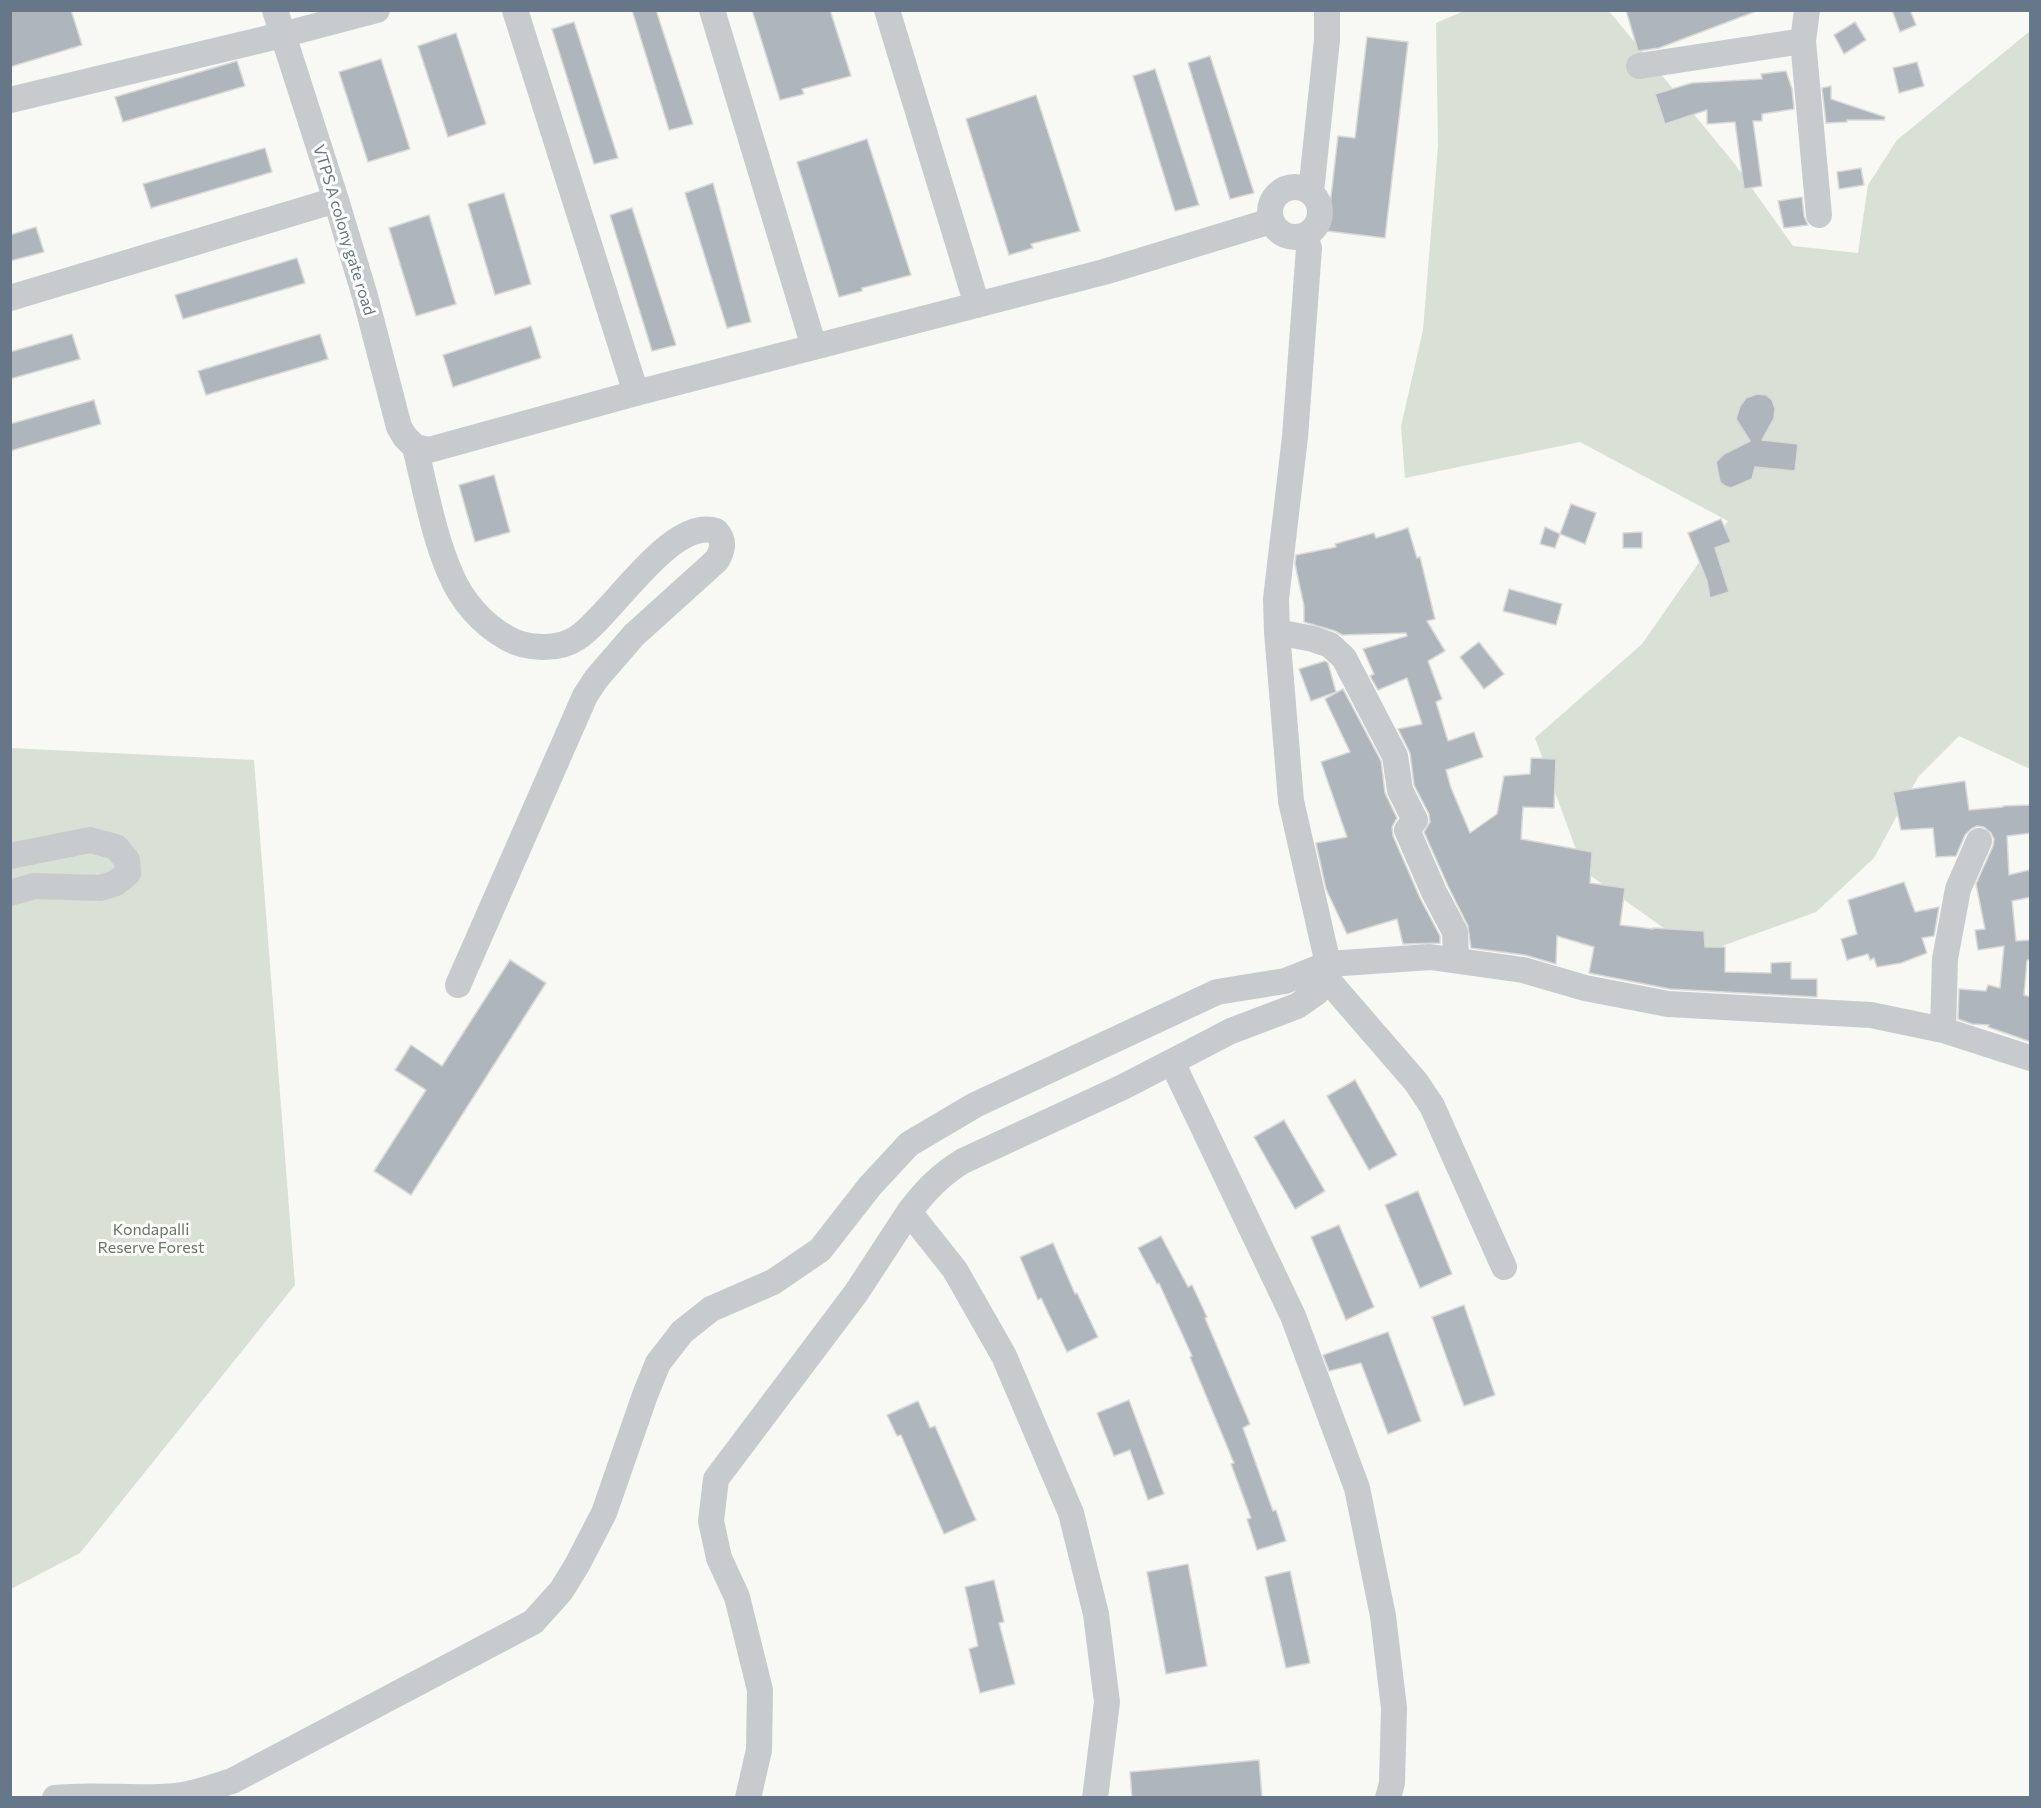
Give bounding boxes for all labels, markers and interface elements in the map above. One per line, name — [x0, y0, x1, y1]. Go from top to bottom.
street label: VTPS A colony gate road — [309, 142, 379, 318]
park label: Kondapalli Reserve Forest — [98, 1220, 204, 1258]

